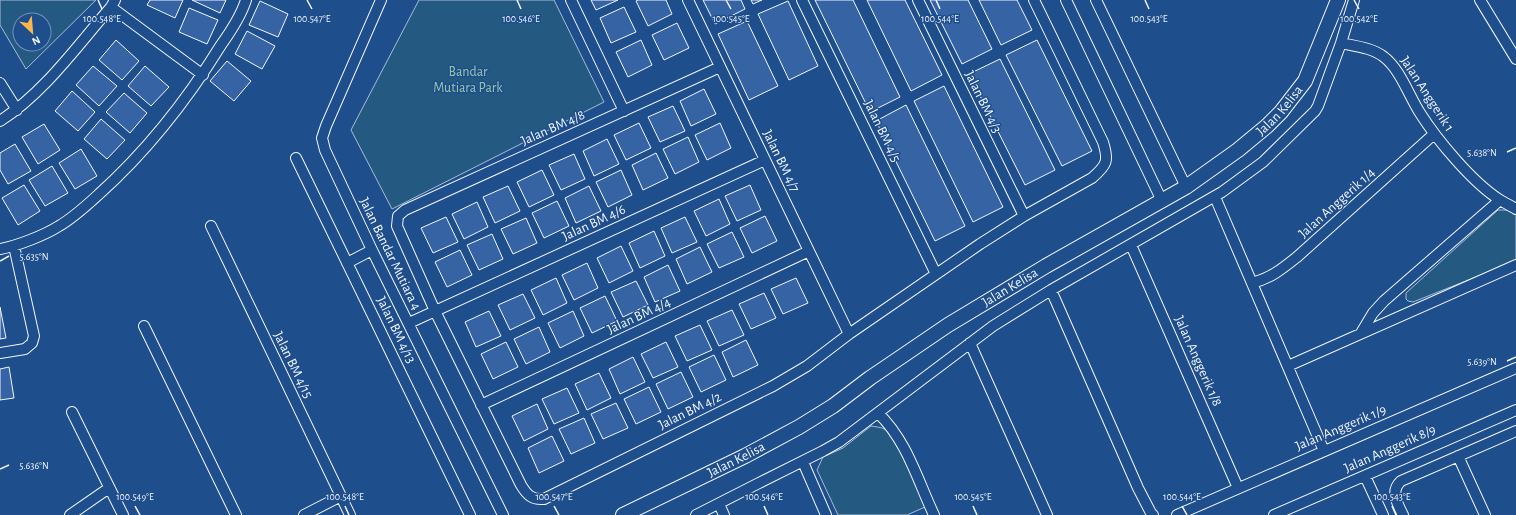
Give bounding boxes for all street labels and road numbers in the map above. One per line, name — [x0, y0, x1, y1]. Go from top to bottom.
street label: Jalan Anggerik 1 — [1398, 54, 1456, 134]
street label: Jalan BM 4/3 — [962, 69, 1004, 135]
street label: Jalan Kelisa — [1254, 83, 1306, 139]
street label: Jalan BM 4/5 — [861, 98, 903, 164]
street label: Jalan BM 4/8 — [519, 108, 587, 148]
street label: Jalan BM 4/7 — [760, 128, 802, 194]
street label: Jalan Anggerik 1/4 — [1296, 165, 1378, 241]
street label: Jalan Bandar Mutiara 4 — [357, 196, 423, 313]
street label: Jalan BM 4/6 — [560, 202, 628, 244]
street label: Jalan Kelisa — [980, 265, 1041, 310]
street label: Jalan BM 4/13 — [374, 295, 418, 366]
street label: Jalan BM 4/4 — [605, 295, 673, 337]
street label: Jalan Anggerik 1/8 — [1172, 314, 1224, 408]
street label: Jalan BM 4/15 — [271, 330, 315, 401]
street label: Jalan BM 4/2 — [656, 390, 724, 432]
street label: Jalan Anggerik 1/9 — [1294, 403, 1388, 453]
street label: Jalan Anggerik 8/9 — [1342, 422, 1438, 476]
street label: Jalan Kelisa — [705, 439, 768, 480]

